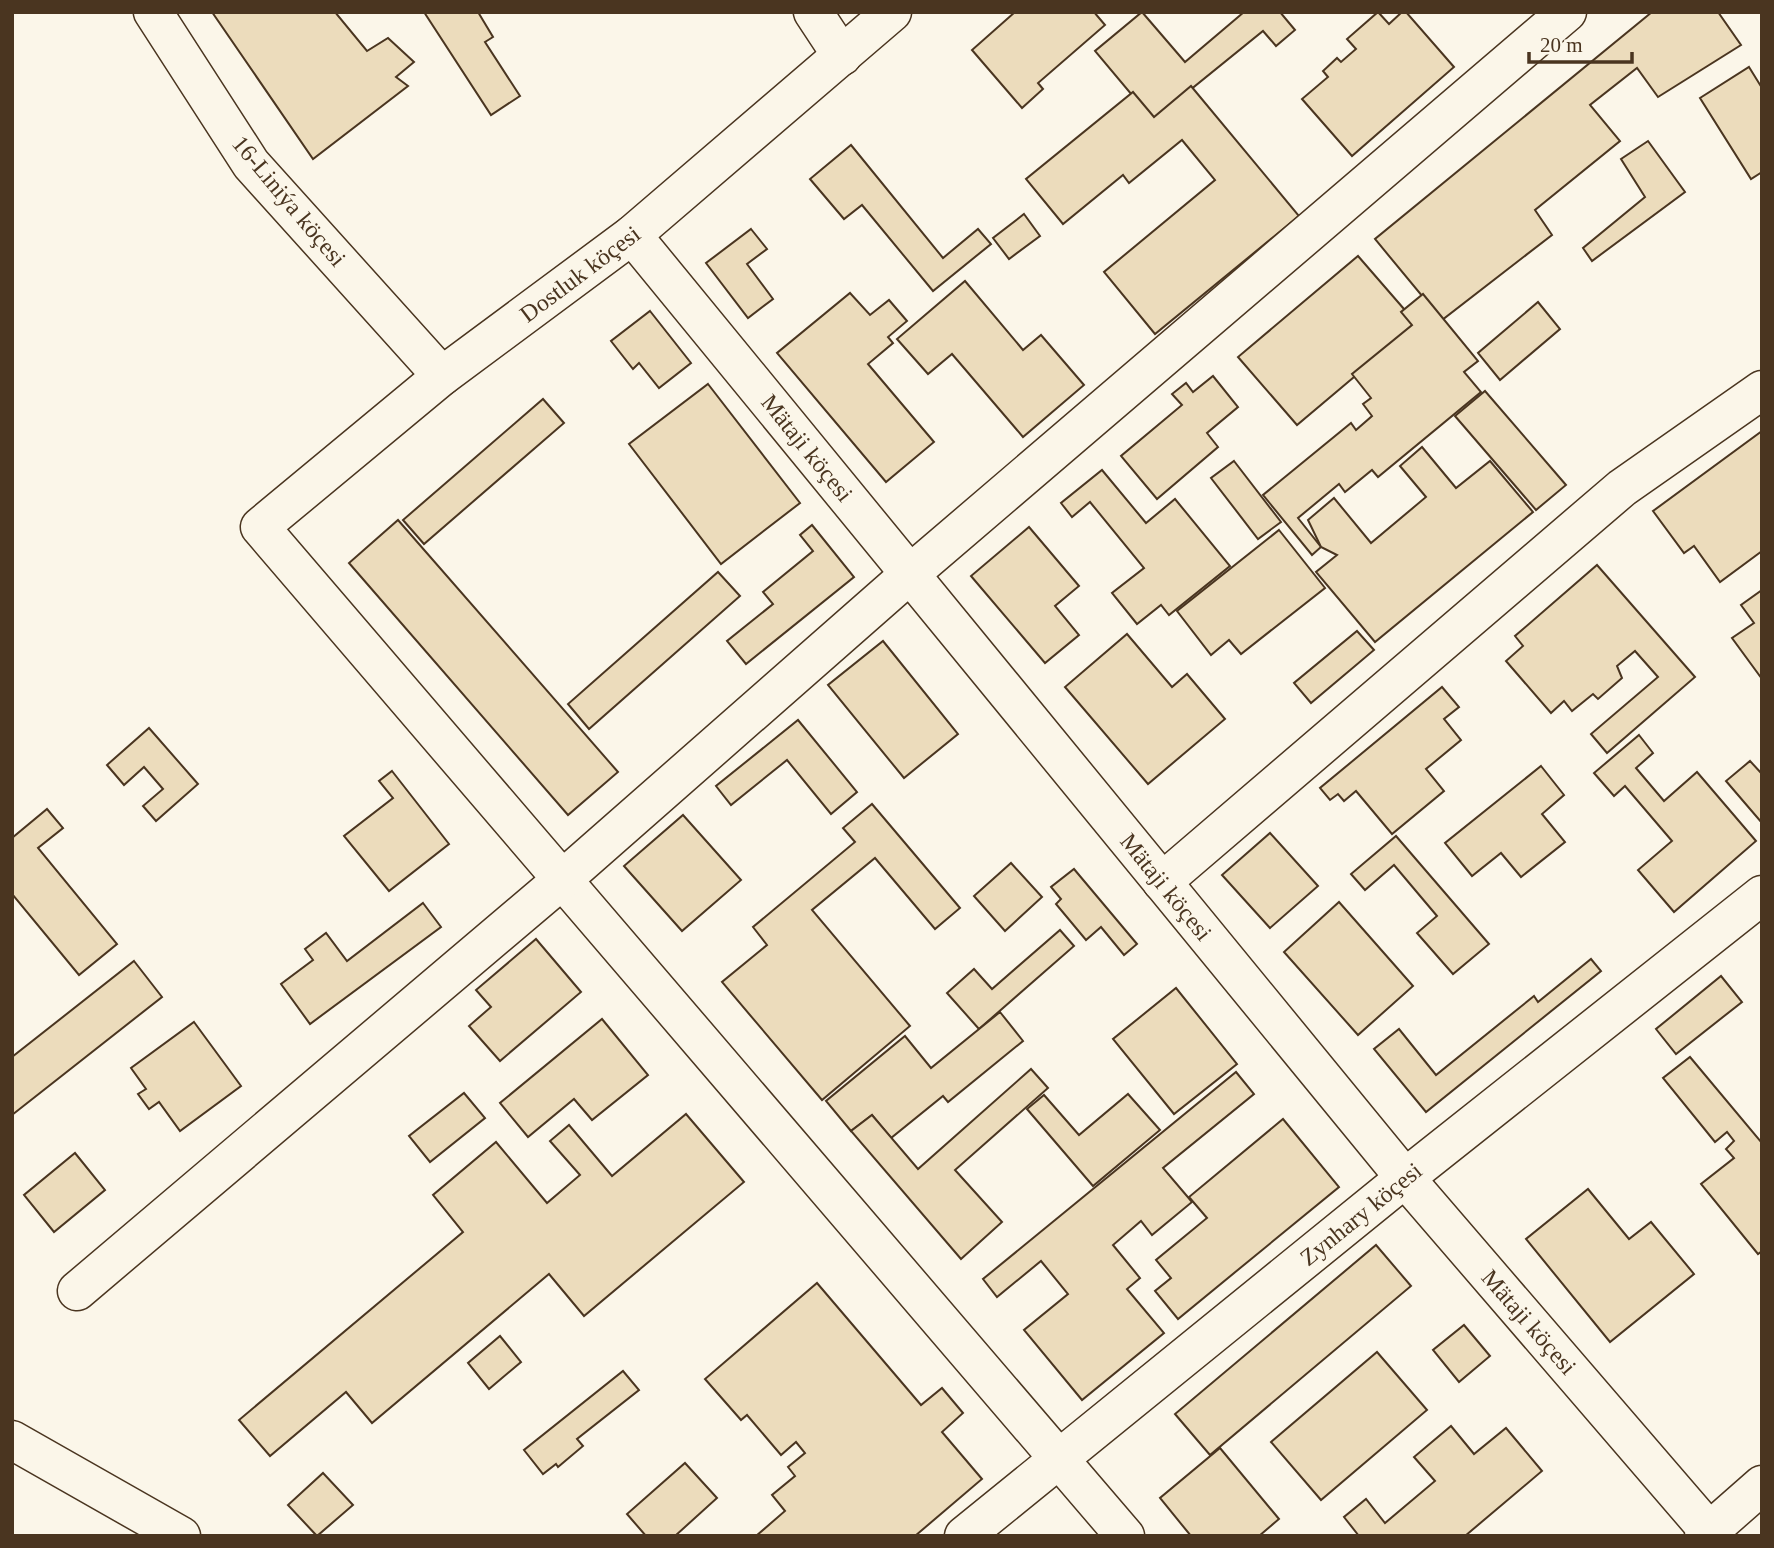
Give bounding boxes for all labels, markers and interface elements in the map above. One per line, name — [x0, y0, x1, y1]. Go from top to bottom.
scale bar — [1529, 21, 1632, 65]
text: 20 m — [1540, 33, 1583, 57]
street label: 16-Liniýa köçesi — [227, 131, 351, 272]
street label: Dostluk köçesi — [515, 220, 645, 328]
street label: Mätaji köçesi — [756, 389, 858, 507]
street label: Mätaji köçesi — [1115, 828, 1217, 946]
street label: Zynhary köçesi — [1295, 1157, 1427, 1271]
street label: Mätaji köçesi — [1477, 1264, 1582, 1380]

